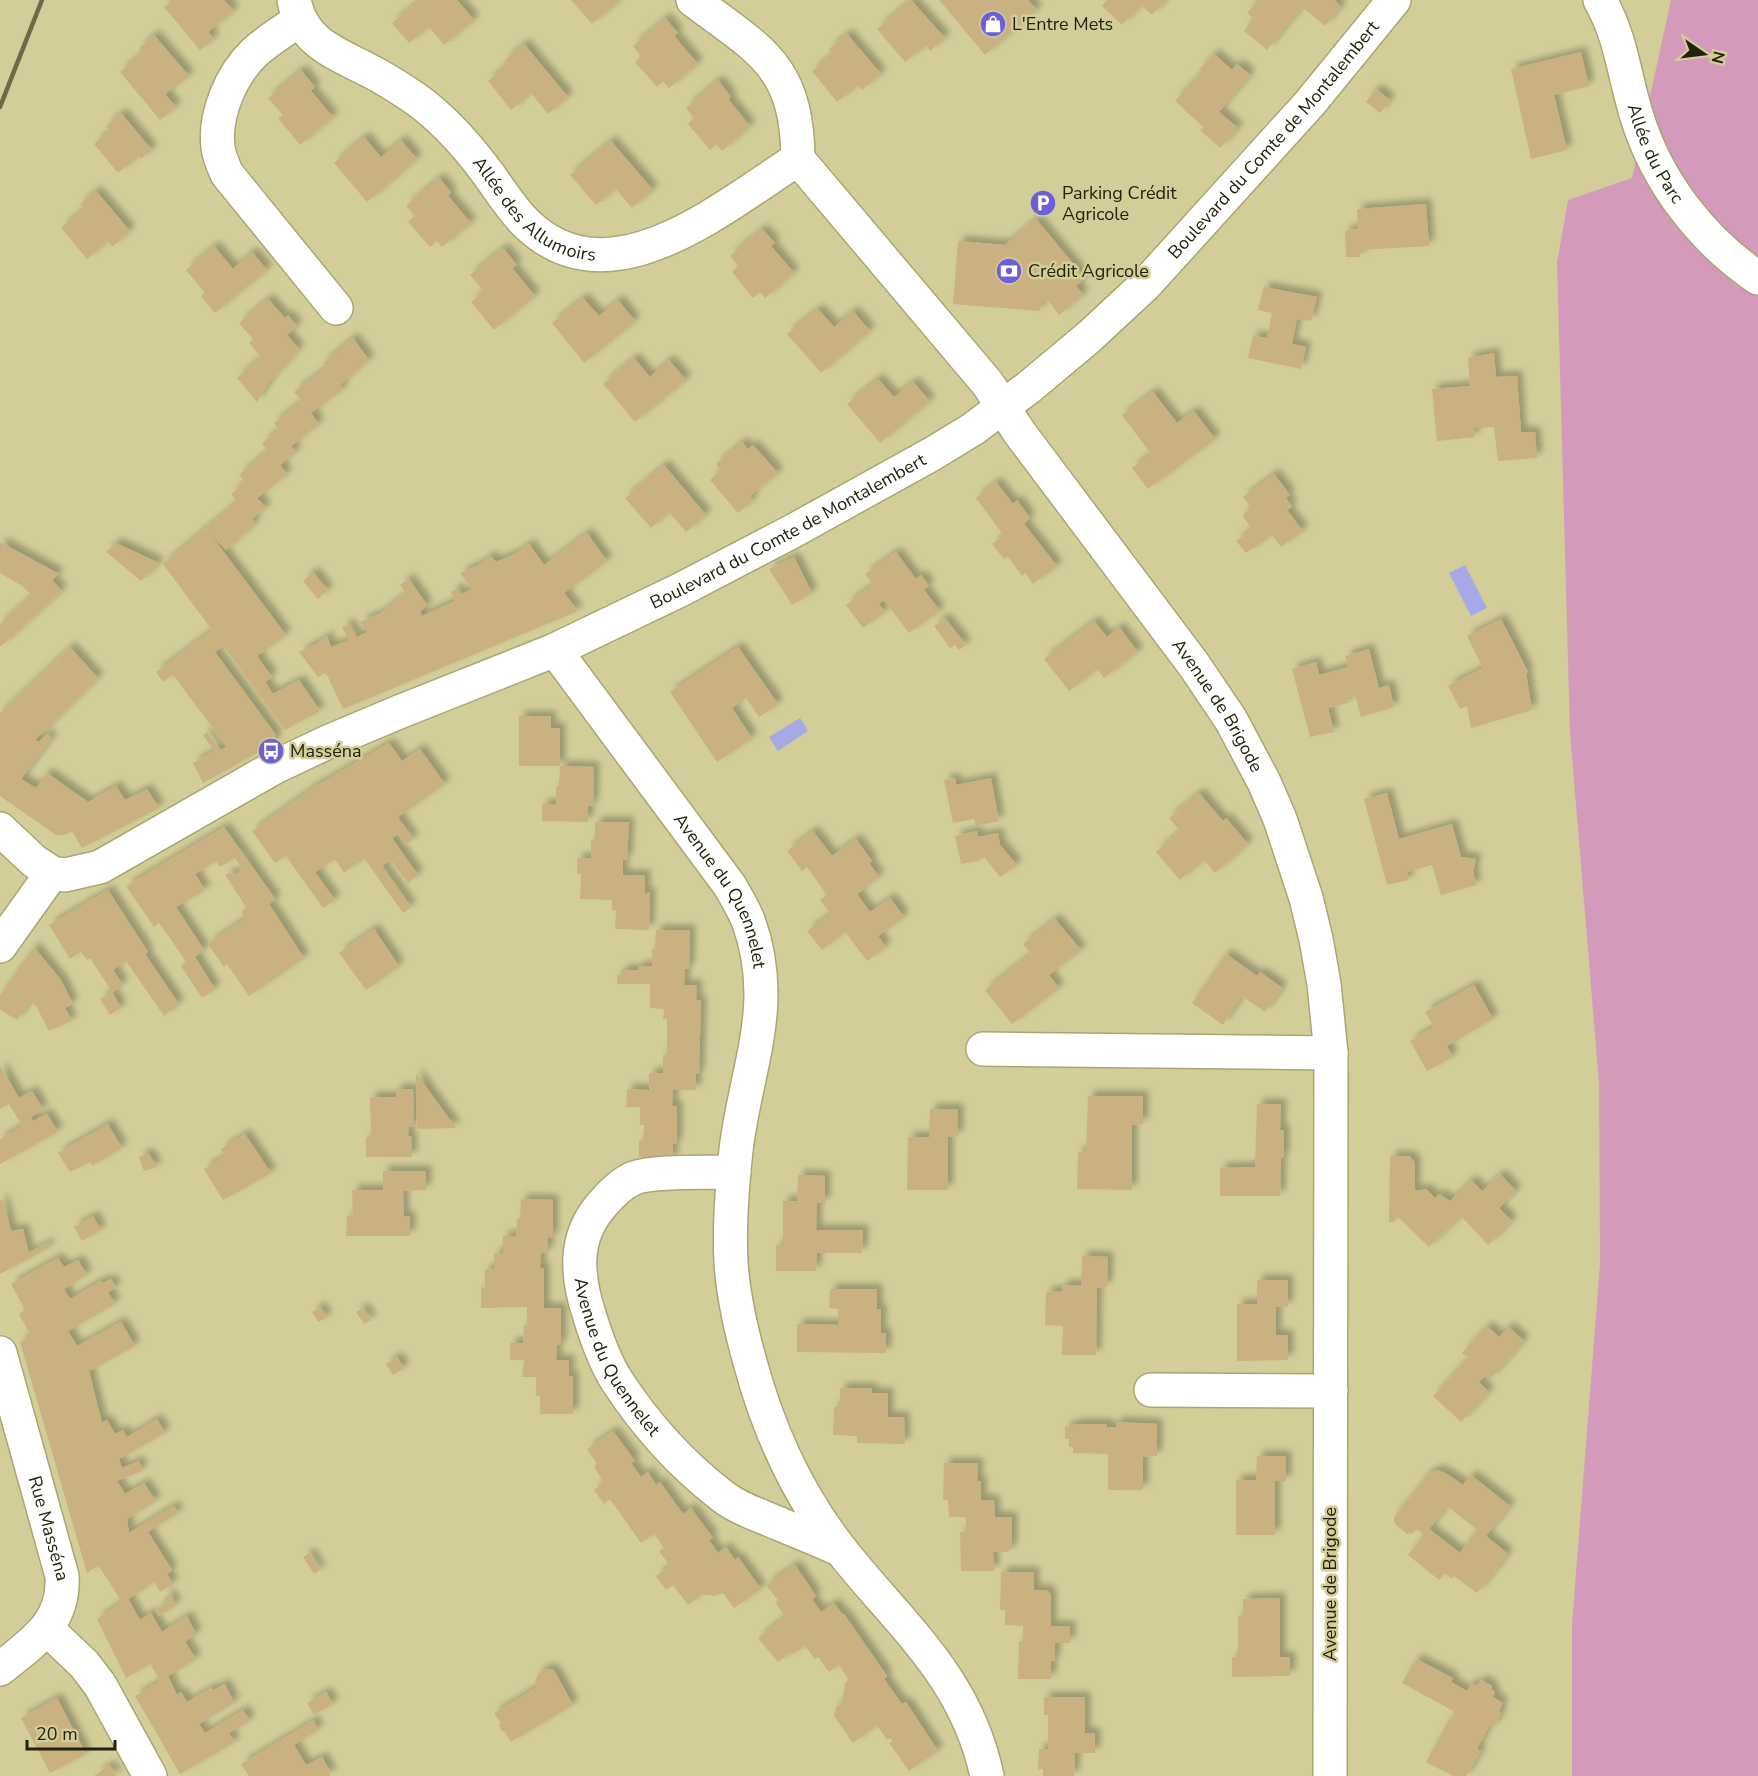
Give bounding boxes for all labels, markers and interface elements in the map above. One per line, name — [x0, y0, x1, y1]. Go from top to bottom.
shop icon: L'Entre Mets — [978, 9, 1008, 39]
place label: L'Entre Mets — [1012, 12, 1113, 36]
street label: Boulevard du Comte de Montalembert — [1162, 15, 1385, 264]
north arrow — [1674, 24, 1734, 84]
text: N — [1705, 49, 1730, 66]
street label: Allée du Parc — [1622, 101, 1689, 208]
street label: Allée des Allumoirs — [467, 152, 597, 267]
place label: Parking Crédit Agricole — [1062, 181, 1177, 226]
parking icon: Parking Crédit Agricole — [1028, 188, 1058, 218]
bank icon: Crédit Agricole — [994, 256, 1024, 286]
place label: Crédit Agricole — [1028, 259, 1149, 283]
street label: Boulevard du Comte de Montalembert — [646, 447, 931, 615]
street label: Avenue de Brigode — [1166, 634, 1269, 777]
bus stop icon: Masséna — [256, 736, 286, 766]
place label: Masséna — [290, 739, 362, 763]
street label: Avenue du Quennelet — [668, 808, 772, 970]
street label: Avenue du Quennelet — [569, 1276, 666, 1442]
street label: Rue Masséna — [23, 1473, 75, 1584]
street label: Avenue de Brigode — [1318, 1507, 1342, 1661]
scale bar — [27, 1713, 116, 1751]
text: 20 m — [36, 1722, 78, 1746]

